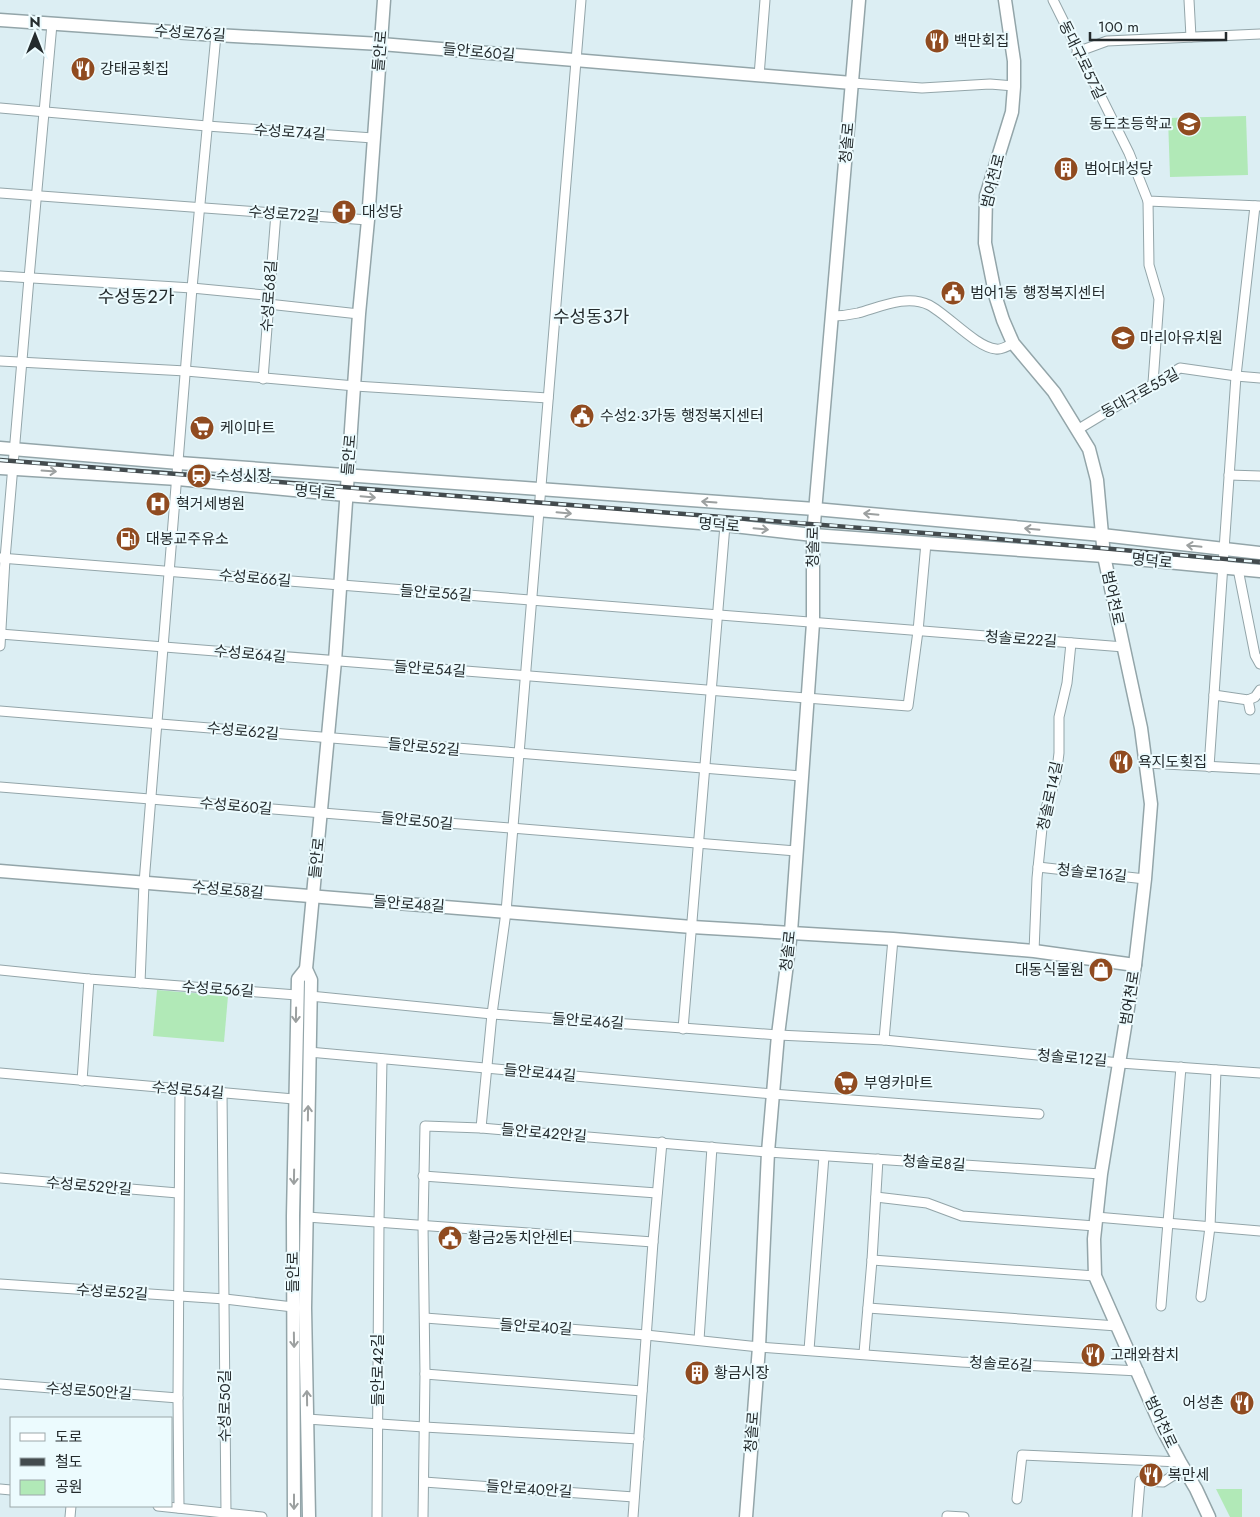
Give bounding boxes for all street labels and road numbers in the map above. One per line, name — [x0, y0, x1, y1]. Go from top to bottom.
street label: 동대구로57길 — [1053, 17, 1111, 103]
street label: 수성로76길 — [153, 20, 227, 46]
street label: 들안로 — [367, 29, 393, 73]
street label: 들안로60길 — [442, 38, 516, 66]
street label: 수성로74길 — [253, 119, 327, 145]
street label: 청솔로 — [834, 121, 860, 165]
street label: 범어천로 — [976, 152, 1010, 210]
street label: 수성로72길 — [248, 201, 320, 227]
street label: 수성로68길 — [256, 259, 282, 333]
street label: 동대구로55길 — [1097, 363, 1183, 423]
street label: 들안로 — [336, 433, 362, 477]
street label: 명덕로 — [293, 479, 337, 505]
street label: 명덕로 — [697, 512, 741, 538]
street label: 청솔로 — [802, 526, 824, 568]
street label: 명덕로 — [1130, 548, 1174, 574]
street label: 수성로66길 — [218, 564, 292, 592]
street label: 범어천로 — [1097, 569, 1129, 627]
street label: 들안로56길 — [399, 580, 473, 606]
street label: 청솔로22길 — [984, 626, 1058, 652]
street label: 수성로64길 — [213, 640, 287, 668]
street label: 들안로54길 — [393, 656, 467, 682]
street label: 수성로62길 — [206, 717, 280, 745]
street label: 들안로52길 — [387, 733, 461, 761]
street label: 청솔로14길 — [1032, 759, 1068, 833]
street label: 수성로60길 — [199, 792, 273, 820]
street label: 들안로50길 — [380, 807, 454, 835]
street label: 들안로 — [304, 836, 330, 880]
street label: 청솔로16길 — [1056, 858, 1128, 888]
street label: 수성로58길 — [191, 876, 265, 904]
street label: 들안로48길 — [372, 891, 446, 917]
street label: 청솔로 — [775, 929, 801, 973]
street label: 범어천로 — [1115, 969, 1145, 1027]
street label: 수성로56길 — [181, 976, 255, 1002]
street label: 들안로46길 — [551, 1007, 625, 1035]
street label: 청솔로12길 — [1036, 1044, 1108, 1072]
street label: 들안로44길 — [503, 1059, 577, 1087]
street label: 수성로54길 — [151, 1076, 225, 1104]
street label: 들안로42안길 — [500, 1118, 588, 1148]
street label: 청솔로8길 — [902, 1150, 966, 1176]
street label: 수성로52안길 — [45, 1171, 133, 1201]
street label: 들안로 — [282, 1251, 304, 1293]
street label: 수성로52길 — [75, 1279, 149, 1305]
street label: 들안로40길 — [499, 1313, 573, 1341]
street label: 들안로42길 — [367, 1334, 389, 1406]
street label: 청솔로6길 — [969, 1351, 1033, 1377]
street label: 수성로50길 — [214, 1370, 236, 1442]
street label: 수성로50안길 — [45, 1377, 133, 1405]
street label: 범어천로 — [1139, 1392, 1183, 1452]
street label: 청솔로 — [740, 1411, 764, 1453]
street label: 들안로40안길 — [485, 1475, 573, 1503]

